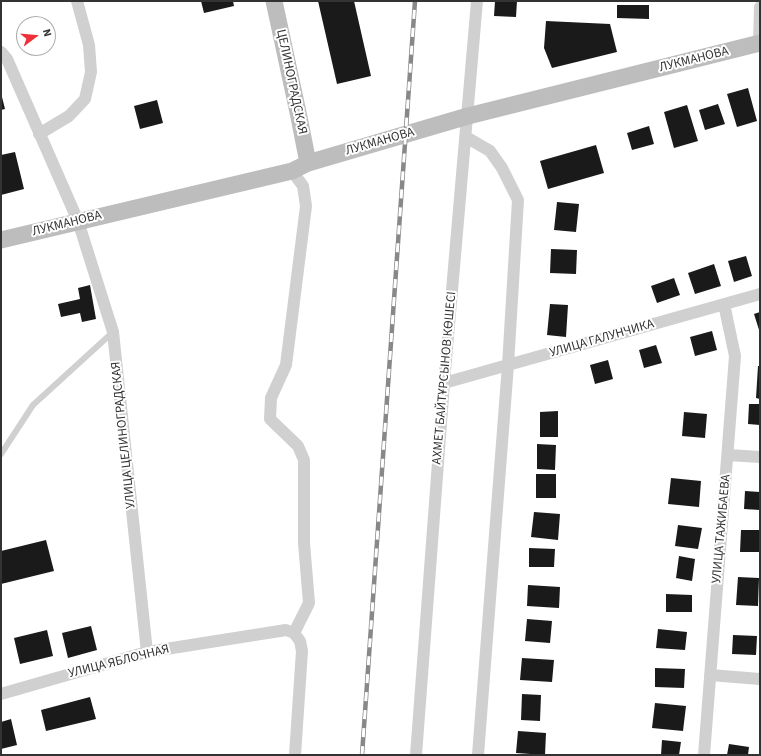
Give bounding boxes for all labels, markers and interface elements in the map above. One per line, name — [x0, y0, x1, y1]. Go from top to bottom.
north arrow — [16, 16, 56, 56]
text: N — [39, 27, 55, 38]
street label: ЦЕЛИНОГРАДСКАЯ — [272, 28, 310, 136]
street label: ЛУКМАНОВА — [658, 44, 730, 76]
street label: ЛУКМАНОВА — [344, 125, 416, 159]
street label: ЛУКМАНОВА — [31, 208, 103, 240]
street label: АХМЕТ БАЙТҰРСЫНОВ КӨШЕСІ — [430, 291, 460, 465]
street label: УЛИЦА ГАЛУНЧИКА — [548, 317, 656, 361]
street label: УЛИЦА ЦЕЛИНОГРАДСКАЯ — [109, 361, 139, 509]
street label: УЛИЦА ТАЖИБАЕВА — [709, 474, 735, 584]
street label: УЛИЦА ЯБЛОЧНАЯ — [67, 642, 171, 682]

